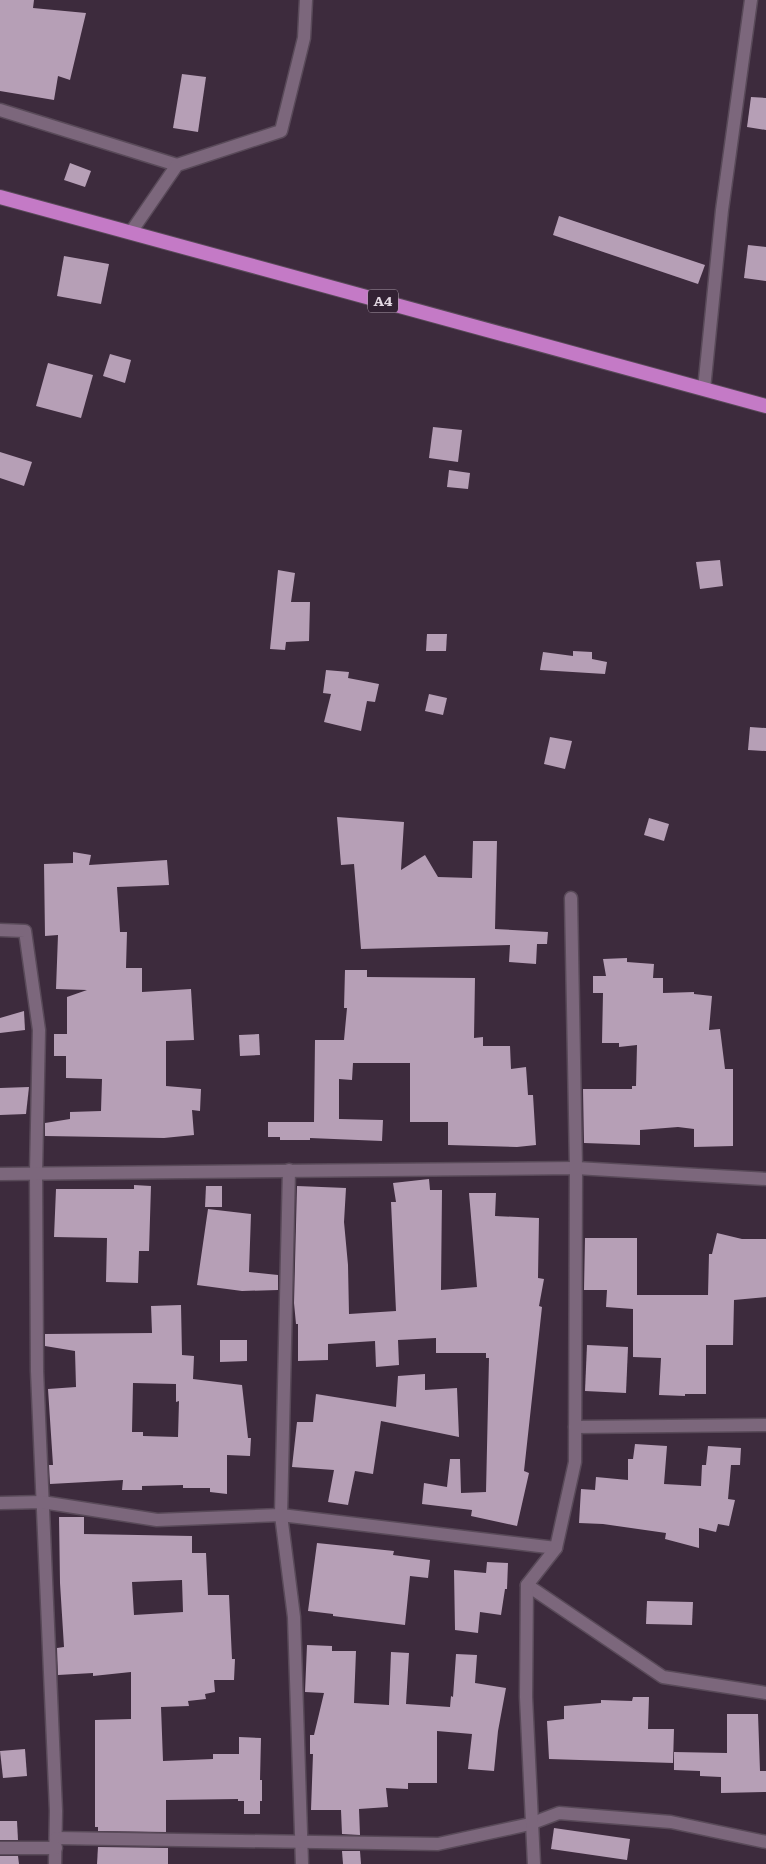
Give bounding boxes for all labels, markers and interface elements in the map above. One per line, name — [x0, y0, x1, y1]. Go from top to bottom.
road number: A4 — [368, 290, 398, 312]

